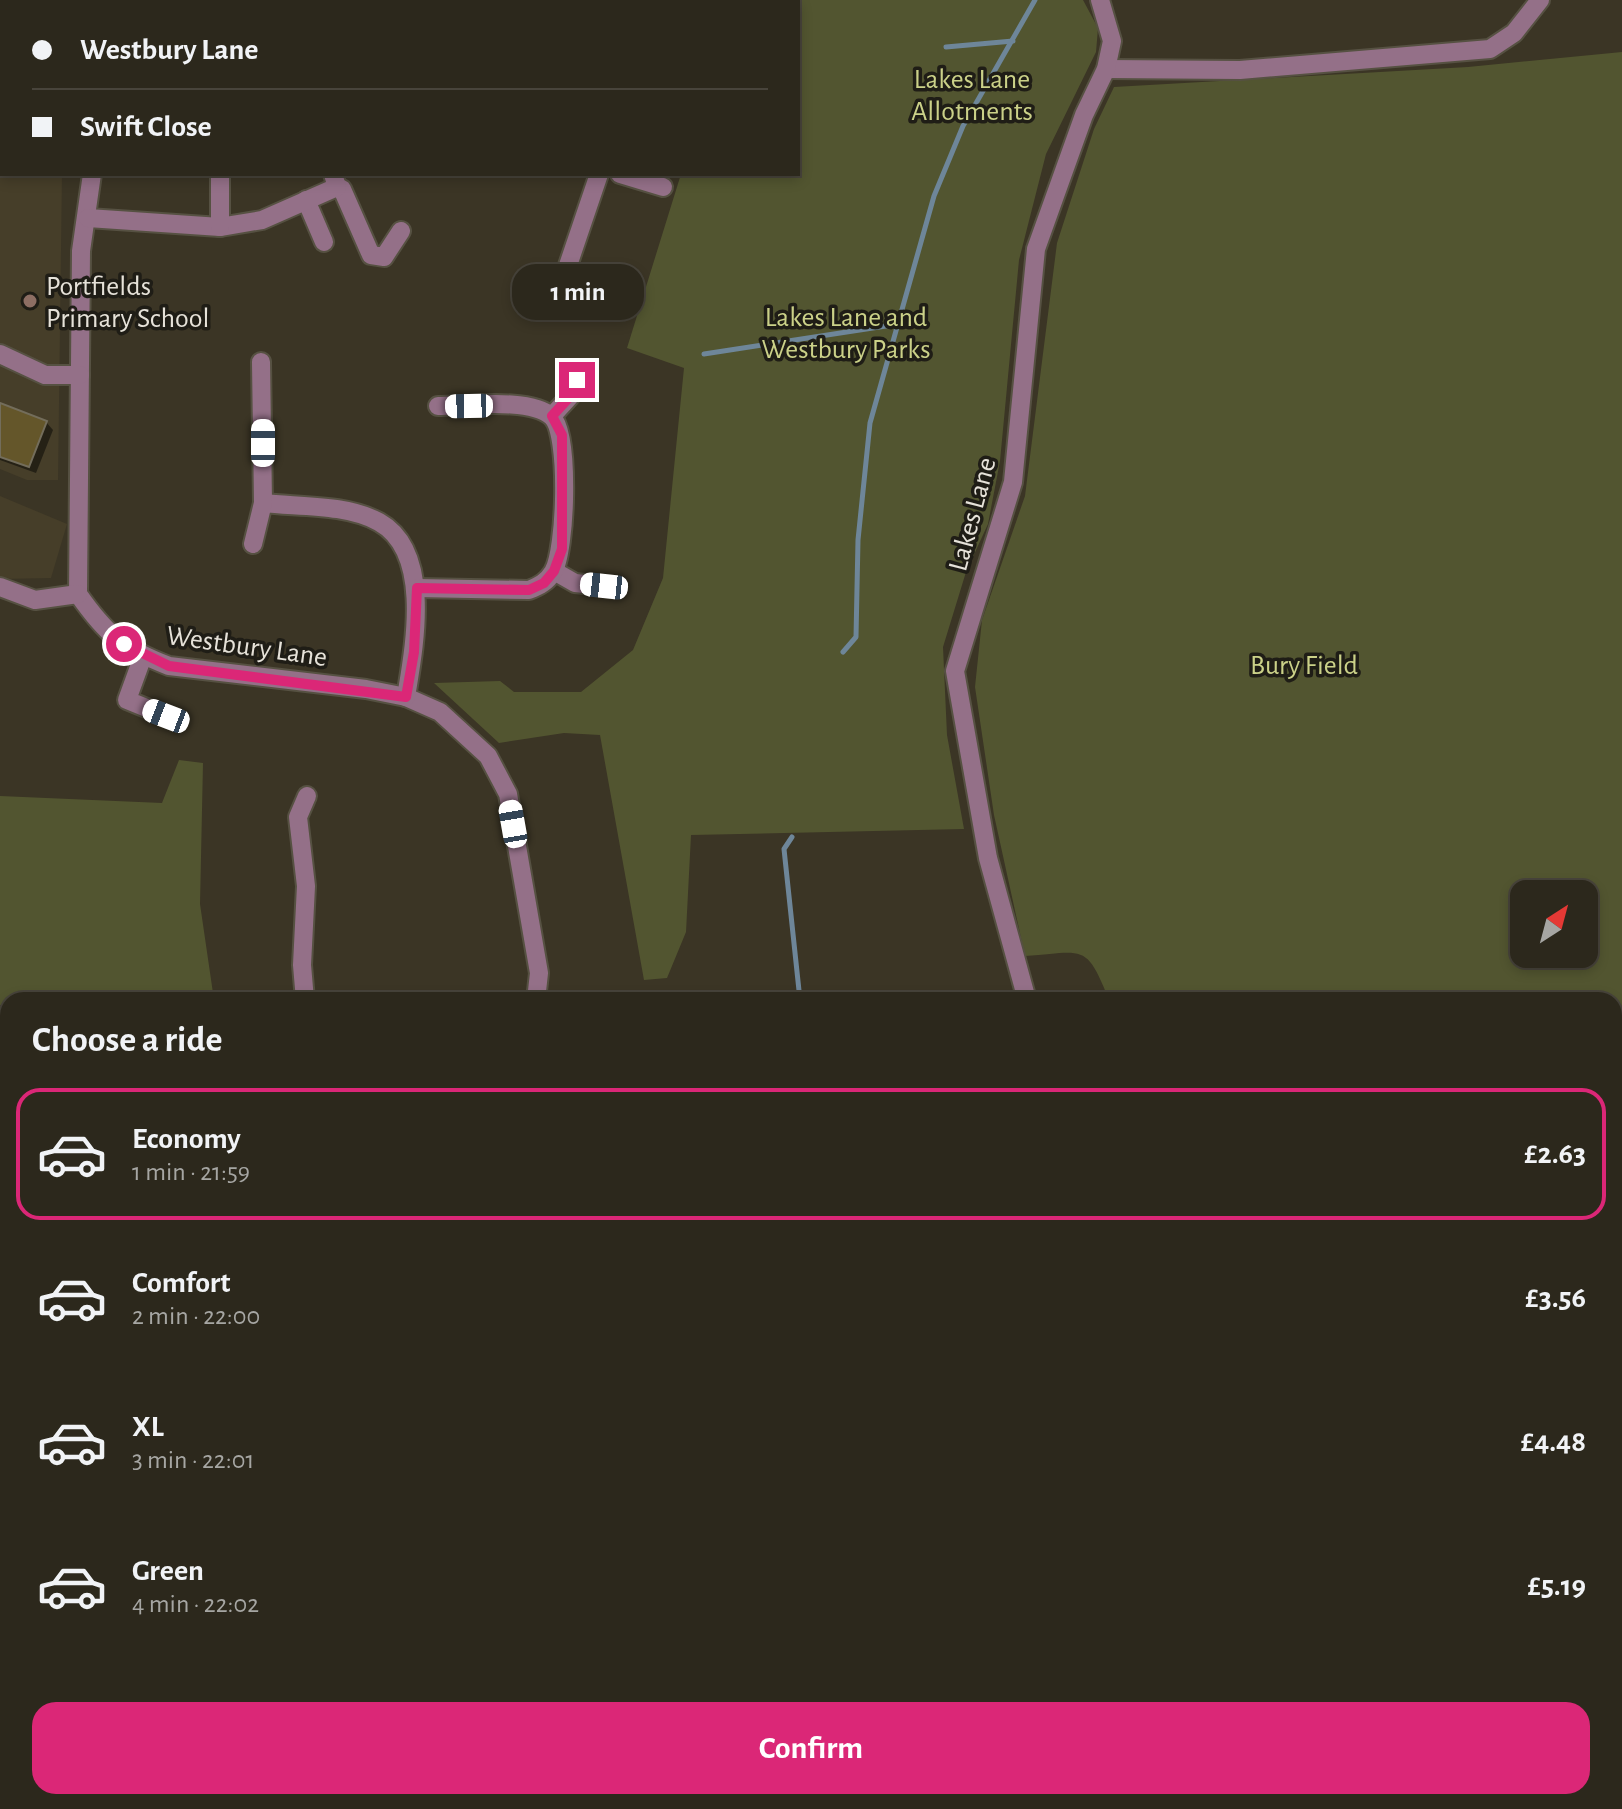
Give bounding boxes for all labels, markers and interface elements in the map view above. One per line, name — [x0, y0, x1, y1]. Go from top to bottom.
text: Westbury Lane — [80, 35, 259, 65]
park label: Lakes Lane Allotments — [911, 66, 1033, 126]
text: Swift Close — [80, 112, 212, 142]
callout: 1 min — [511, 264, 643, 320]
place label: Portfields Primary School — [46, 273, 209, 333]
text: 1 min — [551, 279, 605, 305]
marker: Portfields Primary School — [21, 292, 39, 310]
park label: Lakes Lane and Westbury Parks — [761, 304, 931, 364]
route end — [559, 362, 595, 398]
car — [445, 394, 493, 418]
car — [251, 419, 275, 467]
street label: Lakes Lane — [944, 455, 1002, 574]
car — [579, 572, 629, 600]
street label: Westbury Lane — [165, 622, 329, 672]
route start — [106, 626, 142, 662]
park label: Bury Field — [1250, 652, 1358, 680]
car — [139, 696, 193, 736]
car — [497, 798, 529, 850]
north arrow — [1510, 880, 1598, 968]
map controls — [1510, 880, 1598, 968]
text: Choose a ride — [32, 1022, 222, 1058]
icon: car — [36, 1118, 108, 1190]
text: Economy — [132, 1124, 241, 1154]
text: £2.63 — [1524, 1139, 1586, 1169]
text: 1 min · 21:59 — [132, 1159, 250, 1185]
icon: car — [36, 1262, 108, 1334]
text: Comfort — [132, 1268, 231, 1298]
text: £3.56 — [1525, 1283, 1586, 1313]
text: 2 min · 22:00 — [132, 1303, 260, 1329]
icon: car — [36, 1406, 108, 1478]
text: XL — [132, 1412, 164, 1442]
text: £4.48 — [1521, 1427, 1586, 1457]
text: 3 min · 22:01 — [132, 1447, 254, 1473]
icon: car — [36, 1550, 108, 1622]
text: Green — [132, 1556, 204, 1586]
text: £5.19 — [1528, 1571, 1586, 1601]
text: 4 min · 22:02 — [132, 1591, 259, 1617]
button: Confirm — [32, 1702, 1590, 1794]

